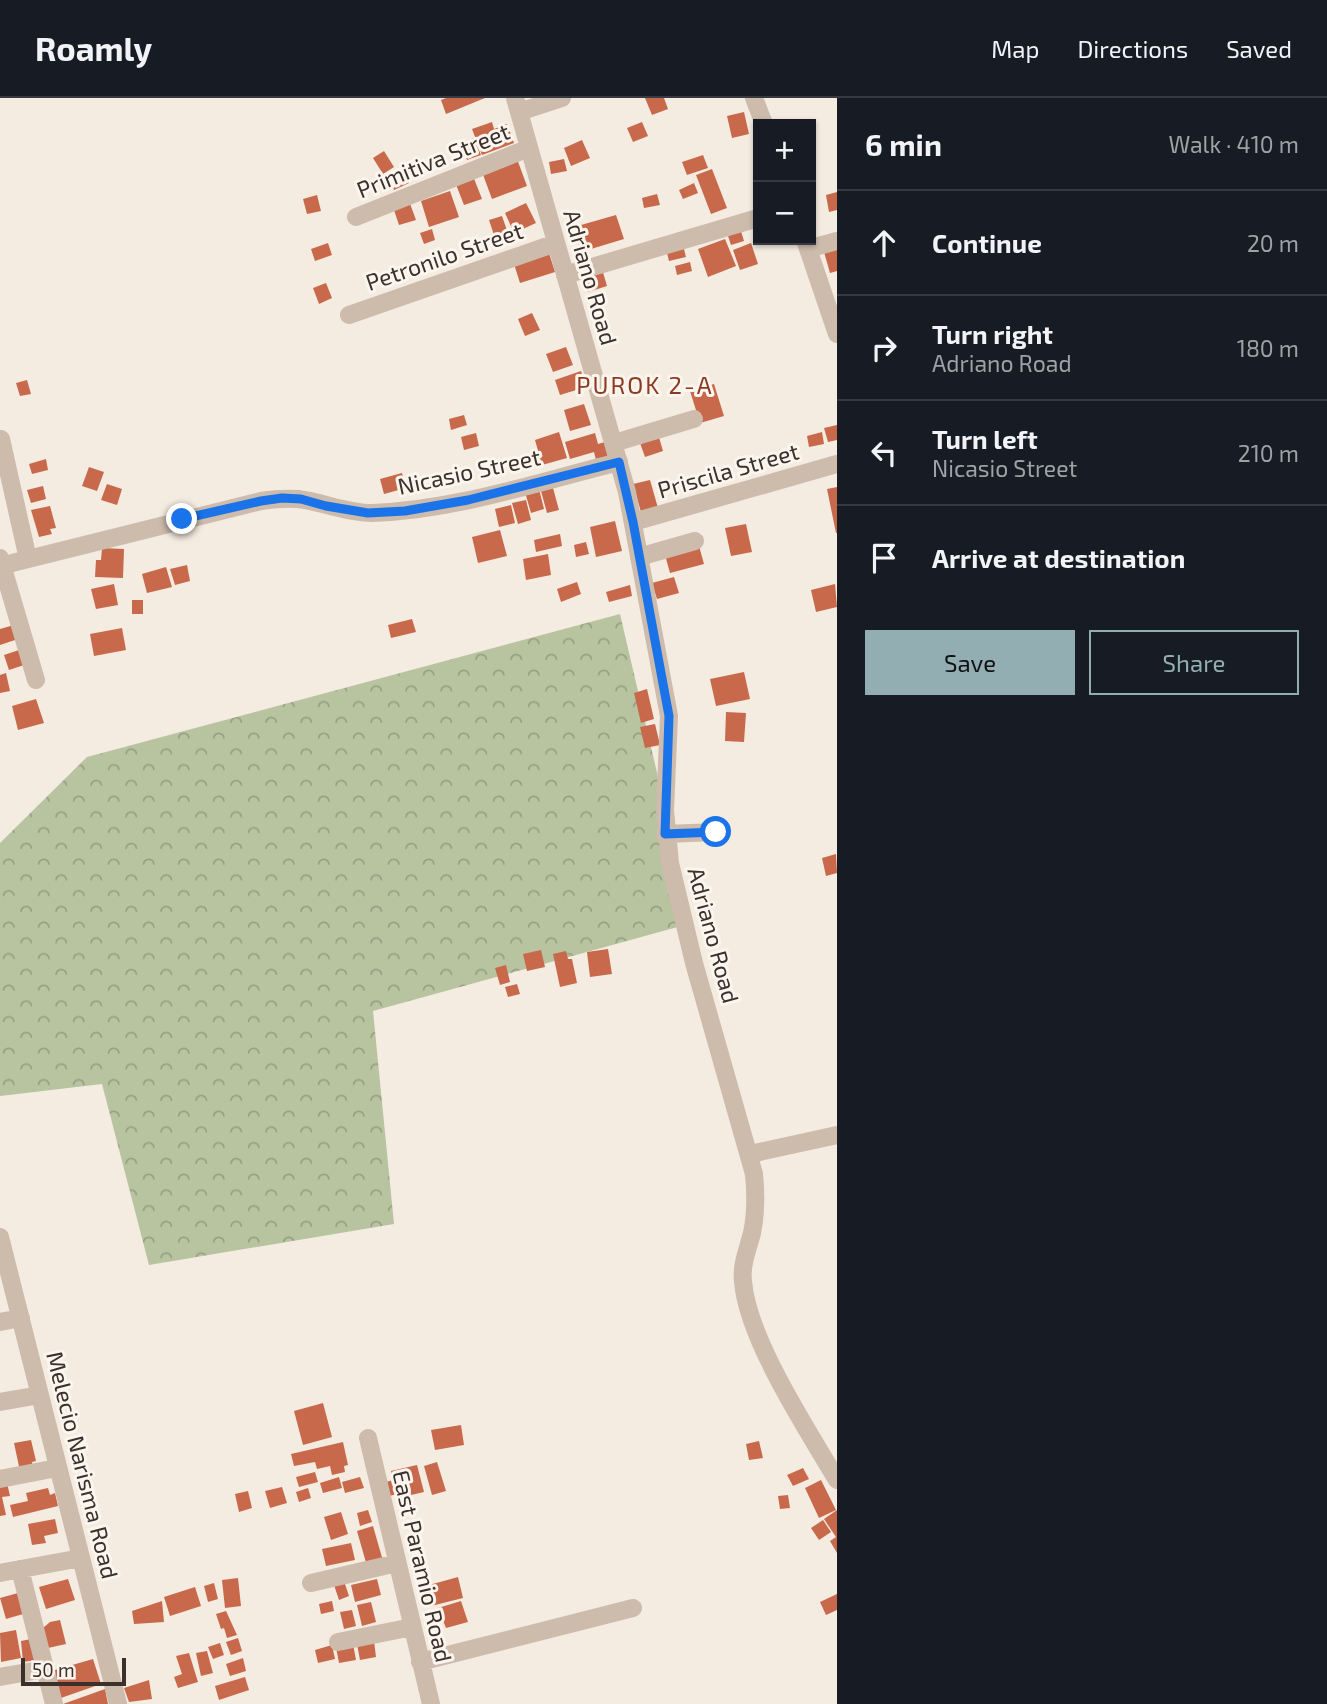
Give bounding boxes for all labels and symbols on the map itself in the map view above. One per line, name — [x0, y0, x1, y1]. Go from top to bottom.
street label: Primitiva Street — [352, 116, 514, 203]
street label: Adriano Road — [558, 206, 624, 348]
street label: Petronilo Street — [362, 216, 527, 296]
district label: PUROK 2-A — [576, 370, 714, 399]
street label: Priscila Street — [654, 436, 802, 504]
street label: Nicasio Street — [395, 442, 543, 500]
route end — [166, 503, 197, 534]
route start — [700, 816, 731, 847]
street label: Adriano Road — [682, 864, 746, 1006]
street label: Melecio Narisma Road — [41, 1348, 125, 1582]
street label: East Paramio Road — [387, 1467, 459, 1665]
scale bar — [21, 1655, 126, 1687]

